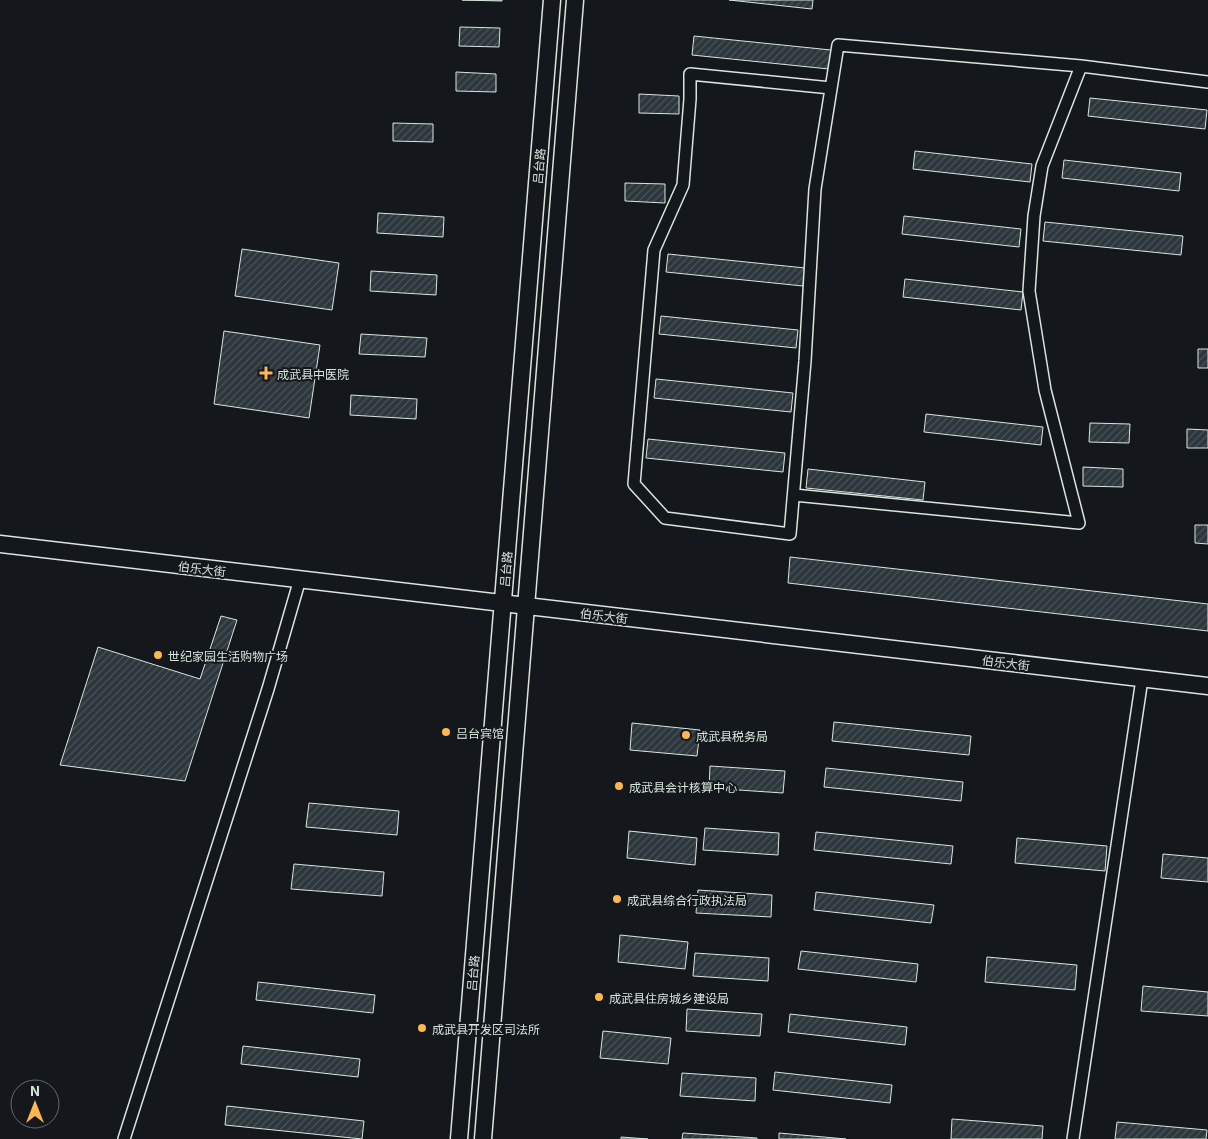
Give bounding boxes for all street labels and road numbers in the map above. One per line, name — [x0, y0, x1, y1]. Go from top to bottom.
street label: 吕台路 — [528, 147, 548, 185]
street label: 吕台路 — [495, 550, 515, 588]
street label: 伯乐大街 — [177, 557, 227, 579]
street label: 伯乐大街 — [579, 604, 629, 626]
street label: 伯乐大街 — [981, 651, 1031, 673]
street label: 吕台路 — [462, 954, 482, 992]

